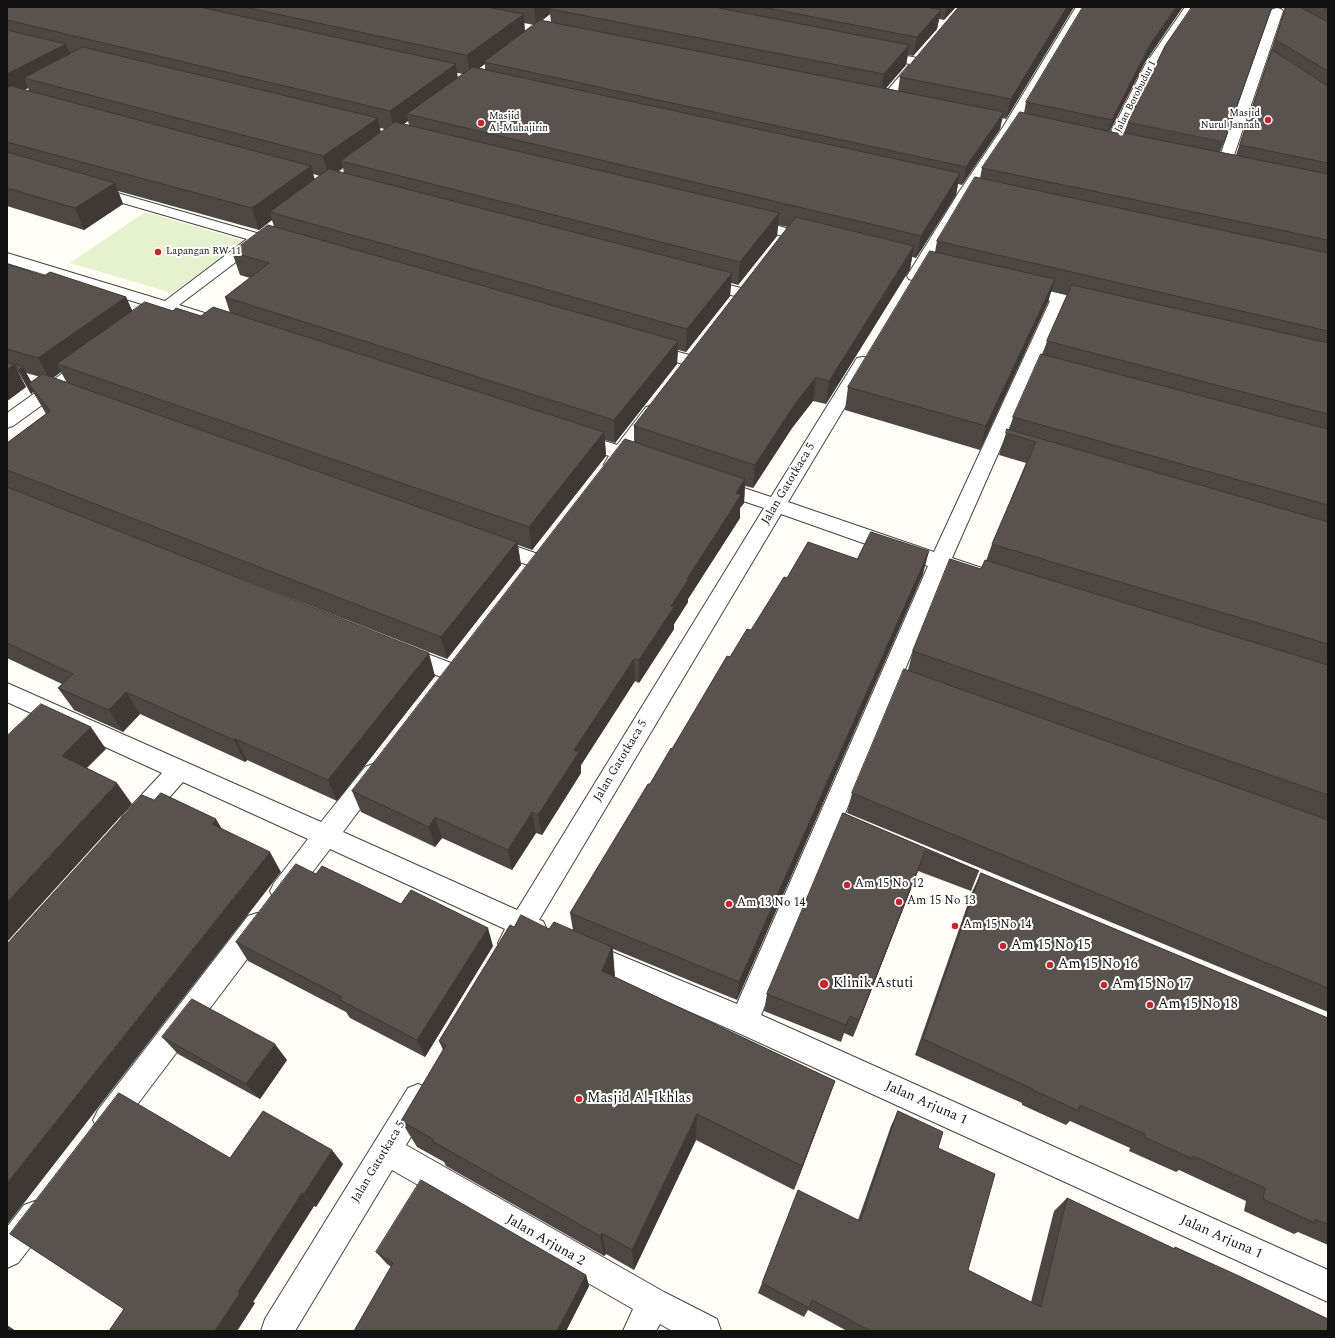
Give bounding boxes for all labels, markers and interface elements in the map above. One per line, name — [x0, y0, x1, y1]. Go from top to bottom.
street label: Jalan Borobudur I — [1113, 59, 1159, 135]
place label: Masjid Nurul Jannah — [1201, 108, 1260, 132]
place label: Masjid Al-Muhajirin — [489, 111, 548, 134]
marker: Masjid Nurul Jannah — [1263, 115, 1273, 125]
marker: Masjid Al-Muhajirin — [476, 118, 486, 128]
place label: Lapangan RW 11 — [166, 246, 241, 258]
marker: Lapangan RW 11 — [153, 247, 163, 257]
street label: Jalan Gatotkaca 5 — [759, 441, 819, 527]
street label: Jalan Gatotkaca 5 — [591, 718, 651, 804]
place label: Am 15 No 12 — [855, 878, 923, 892]
marker: Am 15 No 12 — [842, 880, 852, 890]
place label: Am 15 No 13 — [907, 895, 975, 909]
place label: Am 13 No 14 — [737, 897, 805, 911]
marker: Am 15 No 13 — [894, 897, 904, 907]
marker: Am 13 No 14 — [724, 899, 734, 909]
place label: Am 15 No 14 — [963, 919, 1031, 933]
marker: Am 15 No 14 — [950, 921, 960, 931]
place label: Am 15 No 15 — [1011, 938, 1091, 954]
marker: Am 15 No 15 — [998, 941, 1008, 951]
place label: Am 15 No 16 — [1058, 957, 1138, 973]
marker: Am 15 No 16 — [1045, 960, 1055, 970]
place label: Klinik Astuti — [833, 976, 913, 992]
place label: Am 15 No 17 — [1112, 977, 1192, 993]
marker: Klinik Astuti — [818, 978, 830, 990]
marker: Am 15 No 17 — [1099, 980, 1109, 990]
place label: Am 15 No 18 — [1158, 997, 1238, 1013]
marker: Am 15 No 18 — [1145, 1000, 1155, 1010]
street label: Jalan Arjuna 1 — [882, 1078, 970, 1130]
place label: Masjid Al-Ikhlas — [587, 1091, 691, 1107]
marker: Masjid Al-Ikhlas — [574, 1094, 584, 1104]
street label: Jalan Gatotkaca 5 — [349, 1119, 409, 1205]
street label: Jalan Arjuna 2 — [503, 1212, 587, 1270]
street label: Jalan Arjuna 1 — [1177, 1212, 1265, 1264]

